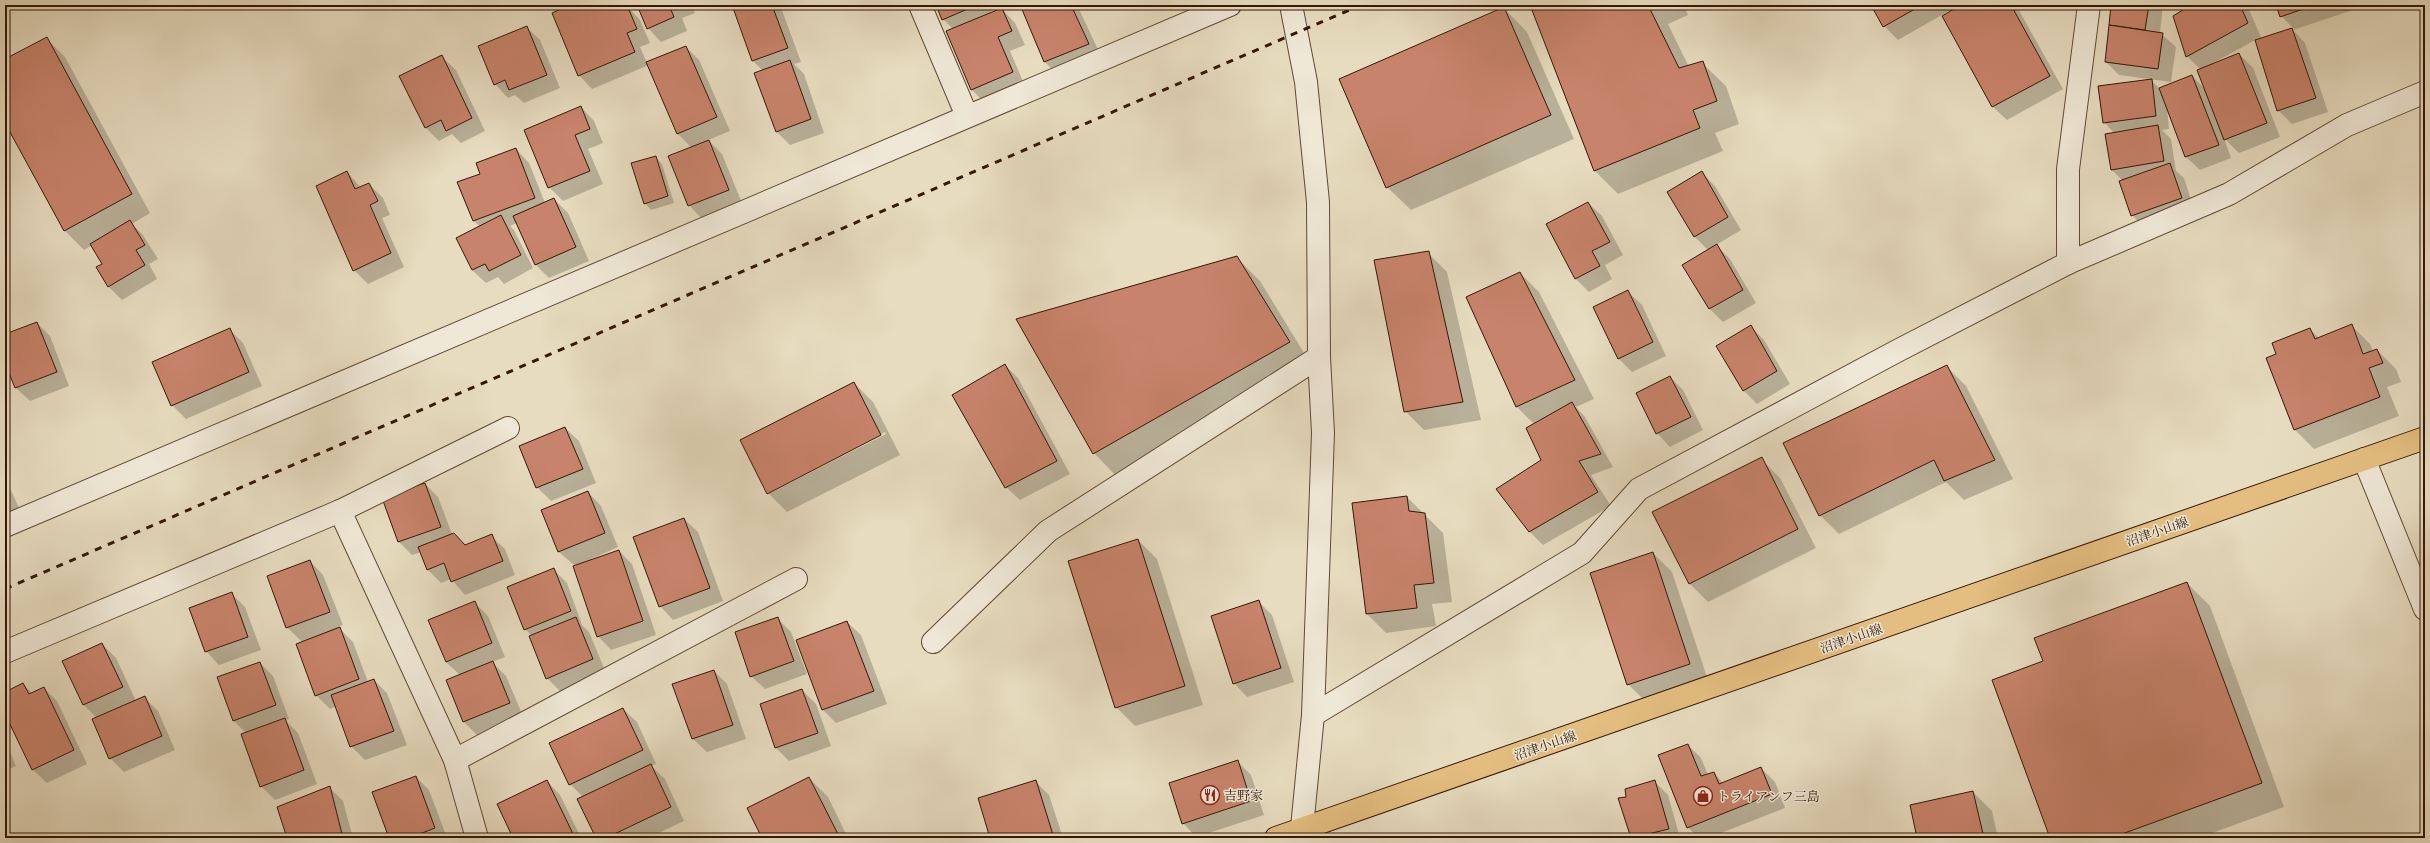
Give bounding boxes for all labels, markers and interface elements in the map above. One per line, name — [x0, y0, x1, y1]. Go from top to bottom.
street label: 沼津小山線 — [2124, 513, 2190, 549]
street label: 沼津小山線 — [1818, 620, 1884, 656]
street label: 沼津小山線 — [1512, 727, 1578, 763]
restaurant icon: 吉野家 — [1199, 784, 1221, 806]
shop icon: トライアンフ三島 — [1692, 785, 1714, 807]
place label: 吉野家 — [1224, 787, 1263, 803]
place label: トライアンフ三島 — [1717, 788, 1820, 804]

